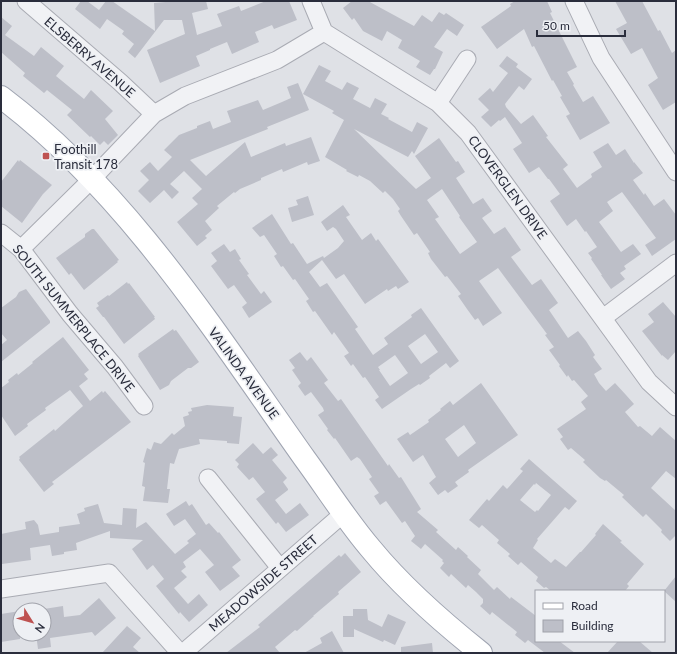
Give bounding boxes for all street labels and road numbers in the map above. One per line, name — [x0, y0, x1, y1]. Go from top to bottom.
street label: ELSBERRY AVENUE — [41, 13, 139, 101]
street label: CLOVERGLEN DRIVE — [465, 132, 551, 242]
street label: SOUTH SUMMERPLACE DRIVE — [10, 241, 138, 395]
street label: VALINDA AVENUE — [205, 324, 283, 422]
street label: MEADOWSIDE STREET — [205, 531, 321, 635]

